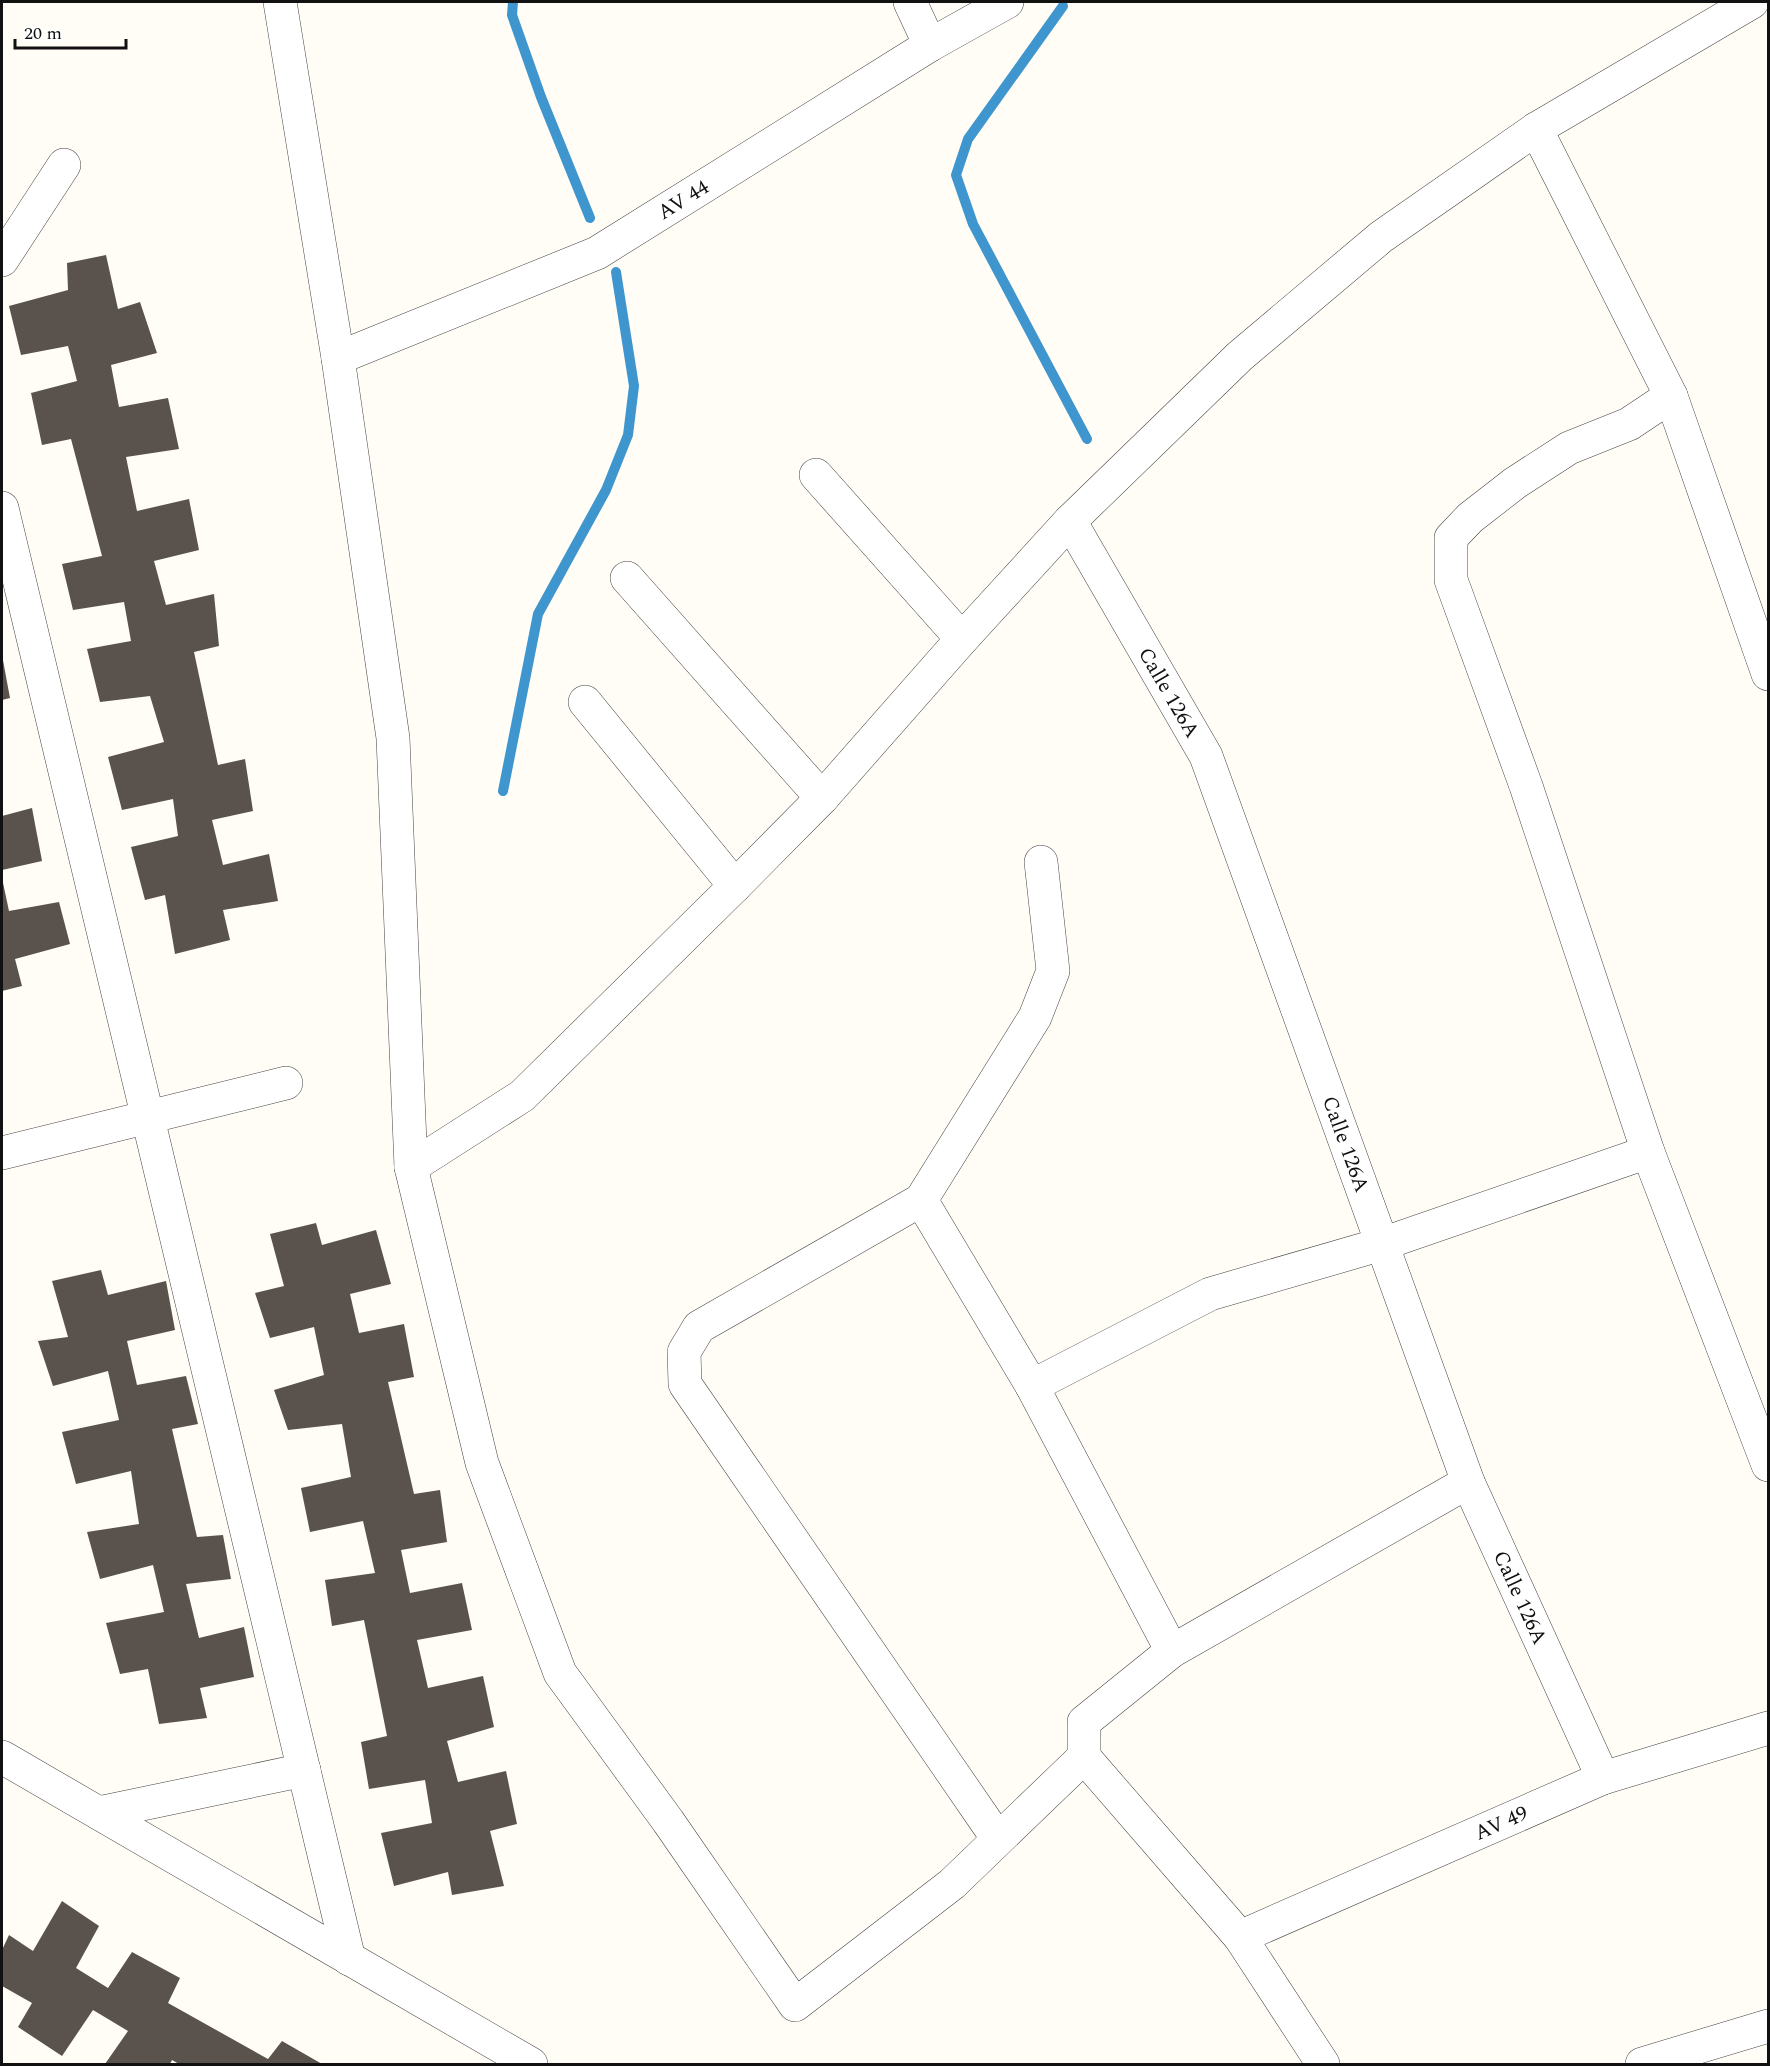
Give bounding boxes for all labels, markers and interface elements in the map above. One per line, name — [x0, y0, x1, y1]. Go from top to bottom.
scale bar — [15, 12, 126, 50]
text: 20 m — [24, 20, 62, 47]
street label: AV 44 — [651, 171, 716, 228]
street label: Calle 126A — [1129, 641, 1207, 745]
street label: Calle 126A — [1313, 1092, 1377, 1197]
street label: Calle 126A — [1484, 1545, 1555, 1650]
street label: AV 49 — [1469, 1798, 1533, 1849]

